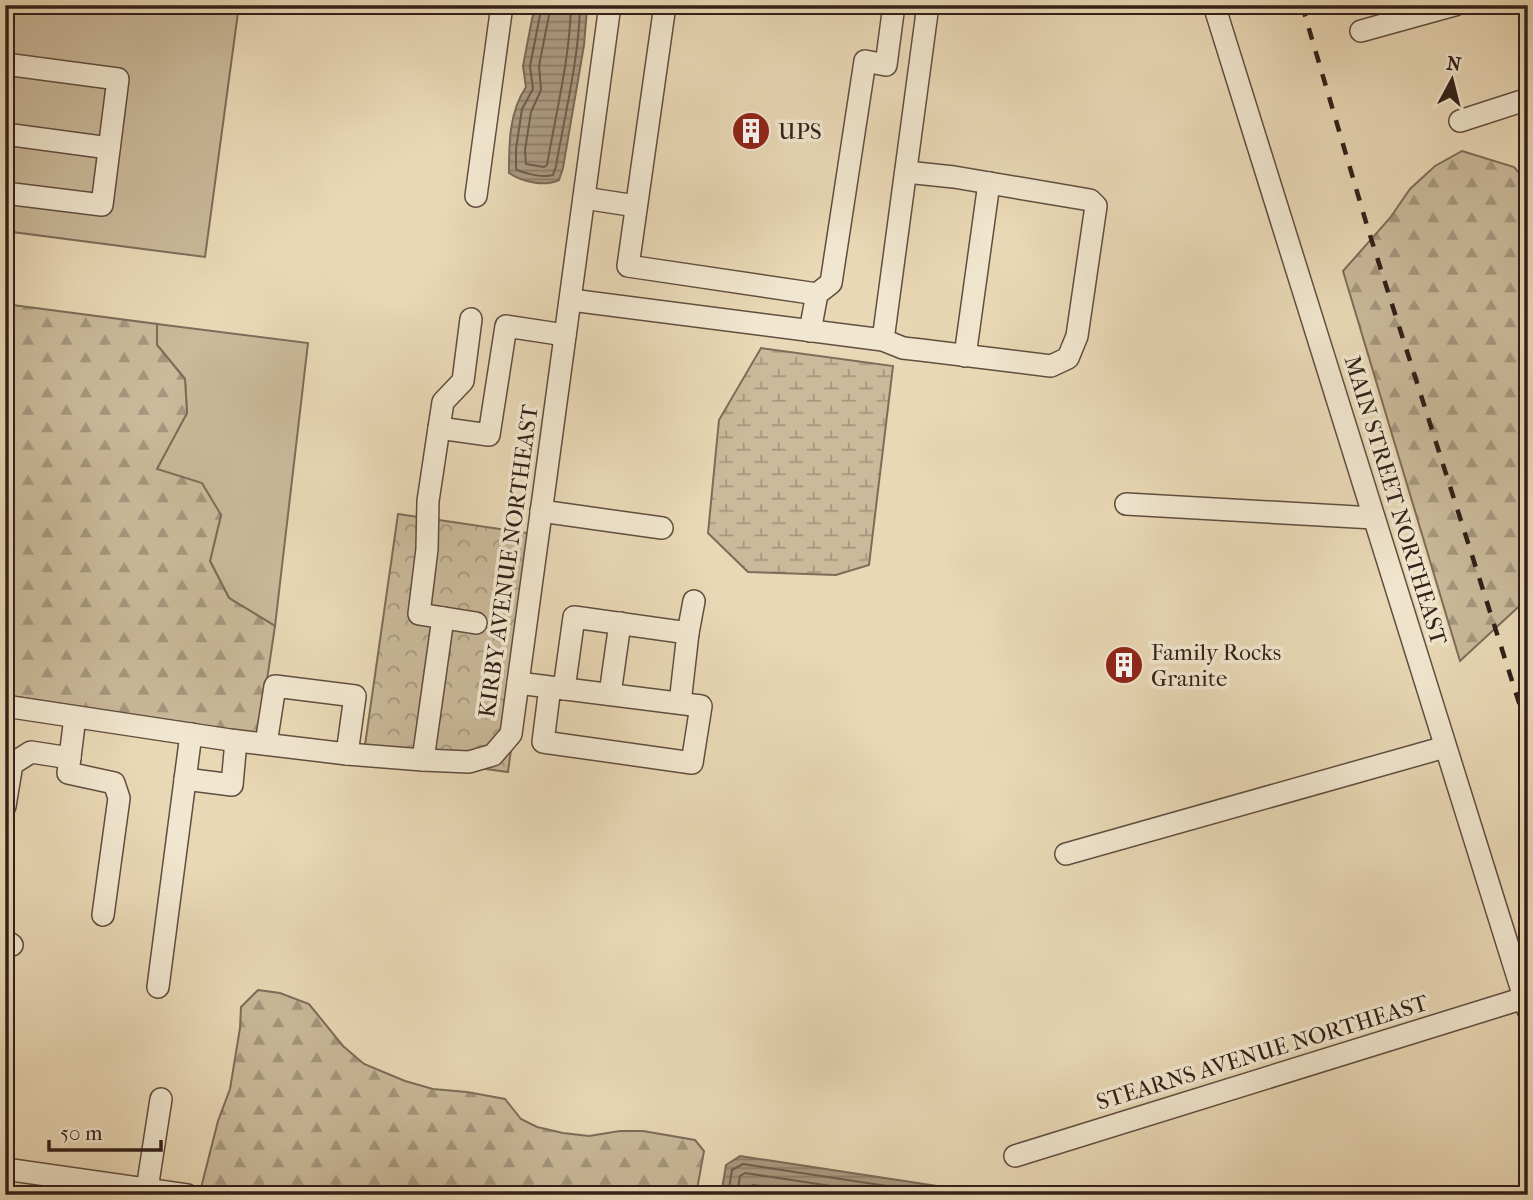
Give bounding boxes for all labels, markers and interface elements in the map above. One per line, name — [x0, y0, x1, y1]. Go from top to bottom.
north arrow — [1418, 46, 1488, 116]
text: N — [1445, 52, 1463, 76]
building icon: UPS — [730, 110, 772, 152]
place label: UPS — [778, 118, 822, 145]
street label: MAIN STREET NORTHEAST — [1339, 352, 1453, 648]
street label: KIRBY AVENUE NORTHEAST — [473, 402, 544, 719]
place label: Family Rocks Granite — [1151, 639, 1281, 692]
building icon: Family Rocks Granite — [1103, 644, 1145, 686]
street label: STEARNS AVENUE NORTHEAST — [1093, 989, 1432, 1116]
scale bar — [49, 1109, 161, 1153]
text: 50 m — [60, 1121, 103, 1145]

